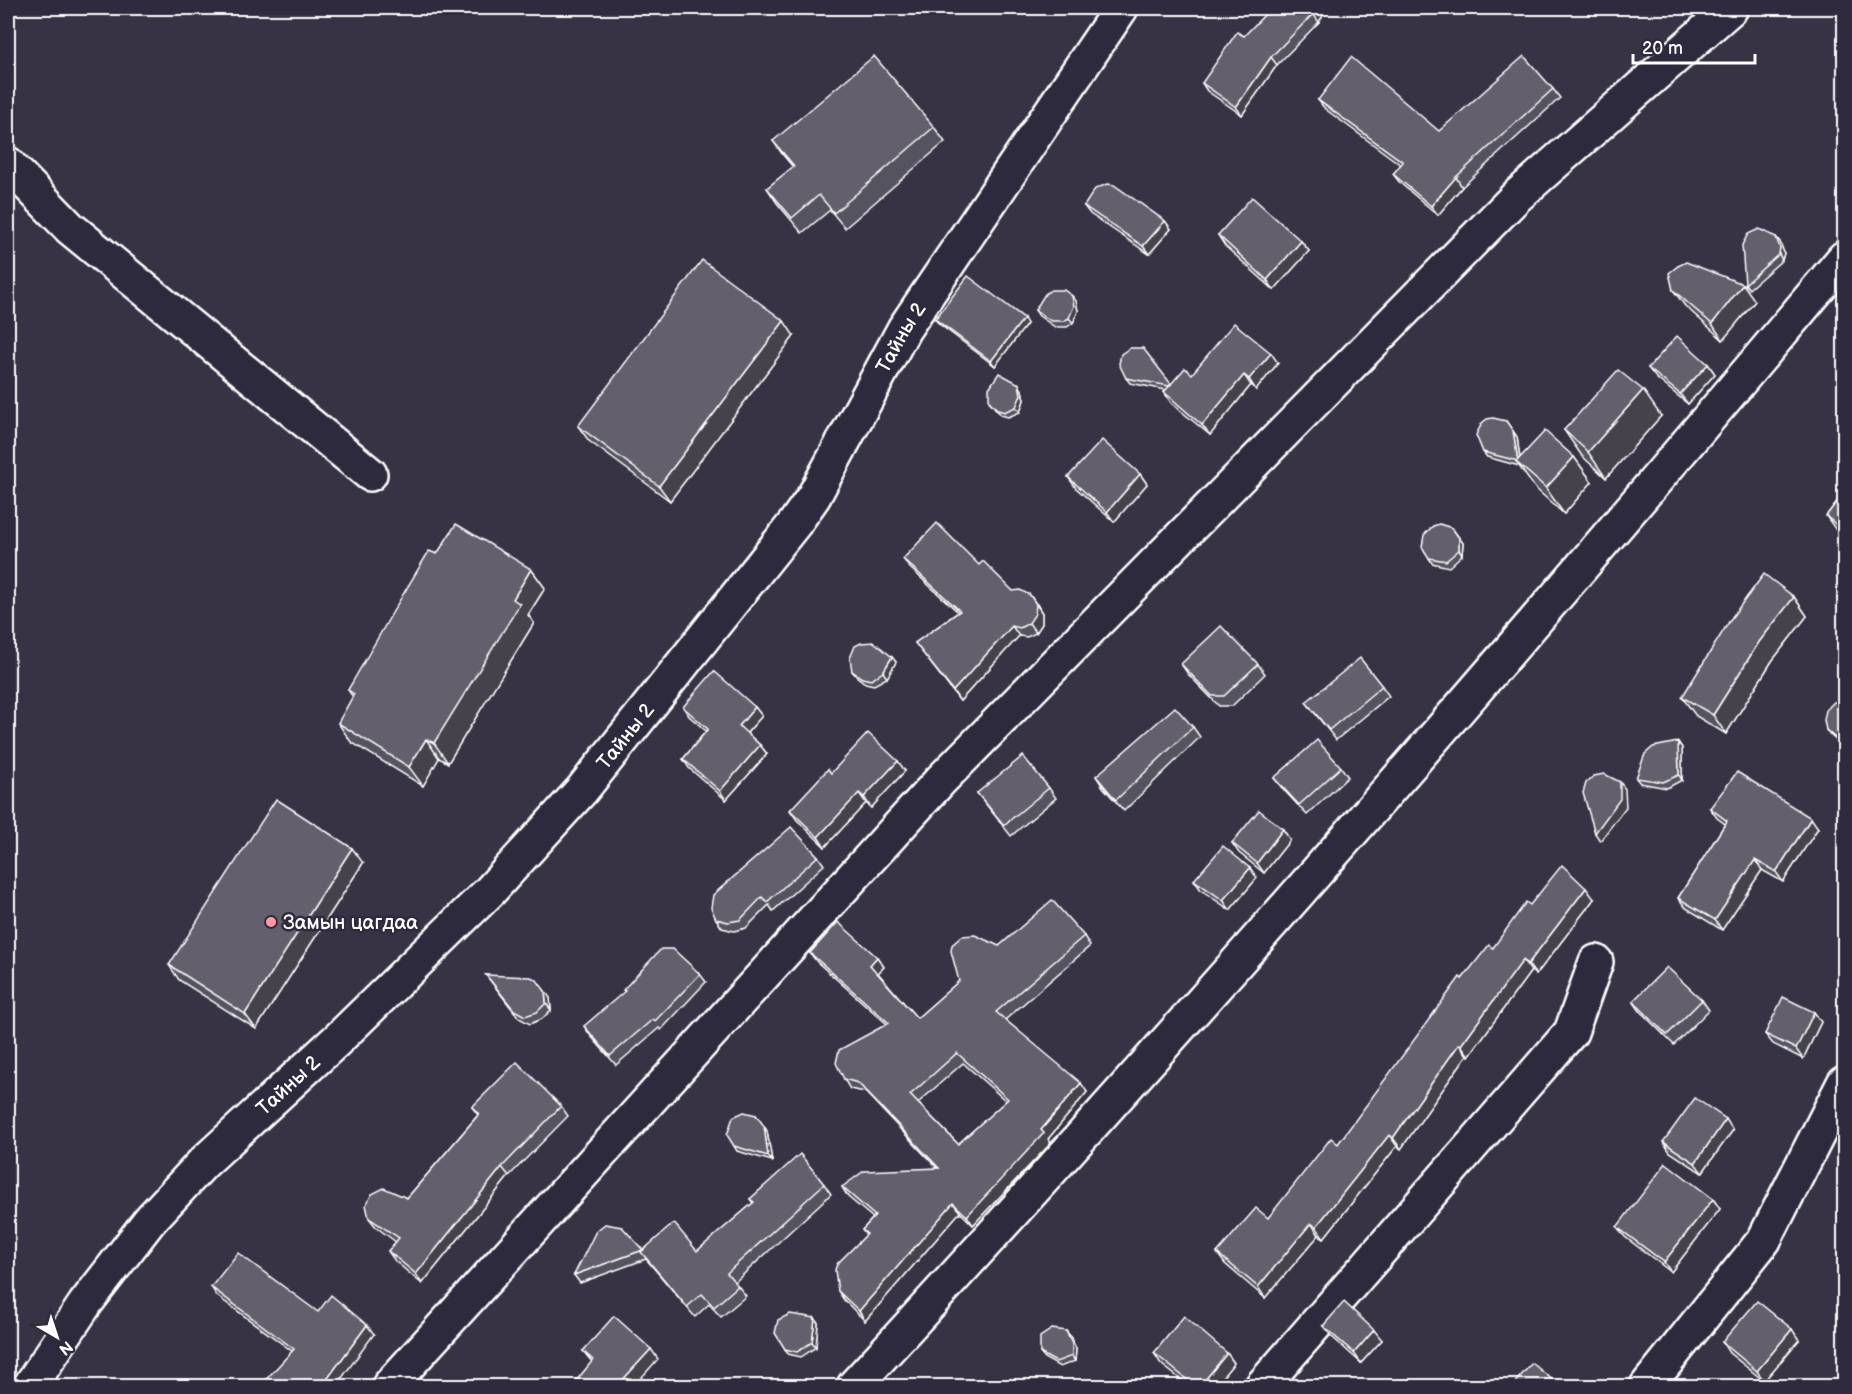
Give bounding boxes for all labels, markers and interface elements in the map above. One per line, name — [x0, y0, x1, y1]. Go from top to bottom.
scale bar — [1633, 27, 1754, 65]
text: 20 m — [1642, 38, 1683, 59]
street label: Тайны 2 — [872, 298, 932, 377]
street label: Тайны 2 — [592, 699, 660, 774]
place label: Замын цагдаа — [283, 911, 418, 935]
marker: Замын цагдаа — [264, 915, 278, 929]
street label: Тайны 2 — [252, 1051, 325, 1121]
north arrow — [27, 1307, 87, 1367]
text: N — [55, 1336, 76, 1359]

